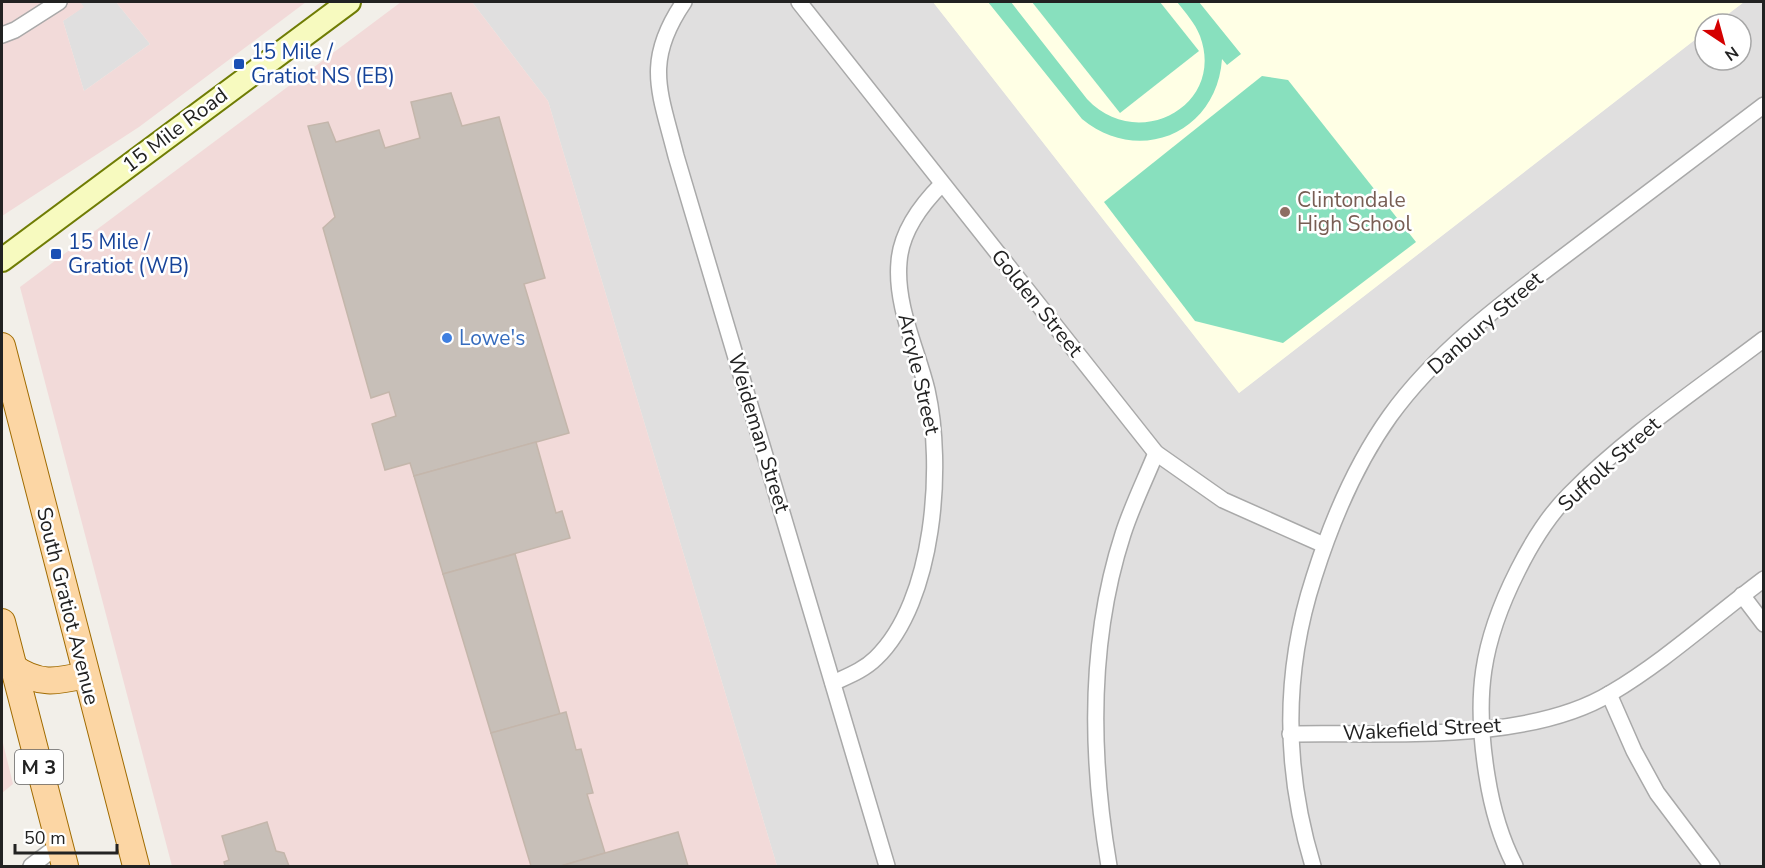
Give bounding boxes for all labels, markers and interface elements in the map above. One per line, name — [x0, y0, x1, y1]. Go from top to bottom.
north arrow — [1693, 12, 1753, 72]
place label: 15 Mile / Gratiot NS (EB) — [251, 38, 395, 90]
text: N — [1720, 41, 1743, 66]
marker: 15 Mile / Gratiot NS (EB) — [232, 57, 246, 71]
street label: 15 Mile Road — [117, 81, 233, 179]
place label: Clintondale High School — [1297, 186, 1412, 238]
marker: Clintondale High School — [1278, 205, 1292, 219]
place label: 15 Mile / Gratiot (WB) — [68, 228, 190, 280]
street label: Golden Street — [985, 243, 1090, 363]
marker: 15 Mile / Gratiot (WB) — [49, 247, 63, 261]
street label: Danbury Street — [1421, 265, 1549, 381]
street label: Arcyle Street — [891, 311, 947, 438]
place label: Lowe's — [459, 324, 525, 352]
marker: Lowe's — [440, 331, 454, 345]
street label: Weideman Street — [721, 350, 797, 517]
street label: Suffolk Street — [1552, 410, 1667, 518]
street label: South Gratiot Avenue — [30, 504, 106, 708]
street label: Wakefield Street — [1342, 711, 1502, 747]
road number: M 3 — [15, 750, 63, 784]
scale bar — [15, 817, 117, 855]
text: 50 m — [24, 826, 66, 850]

